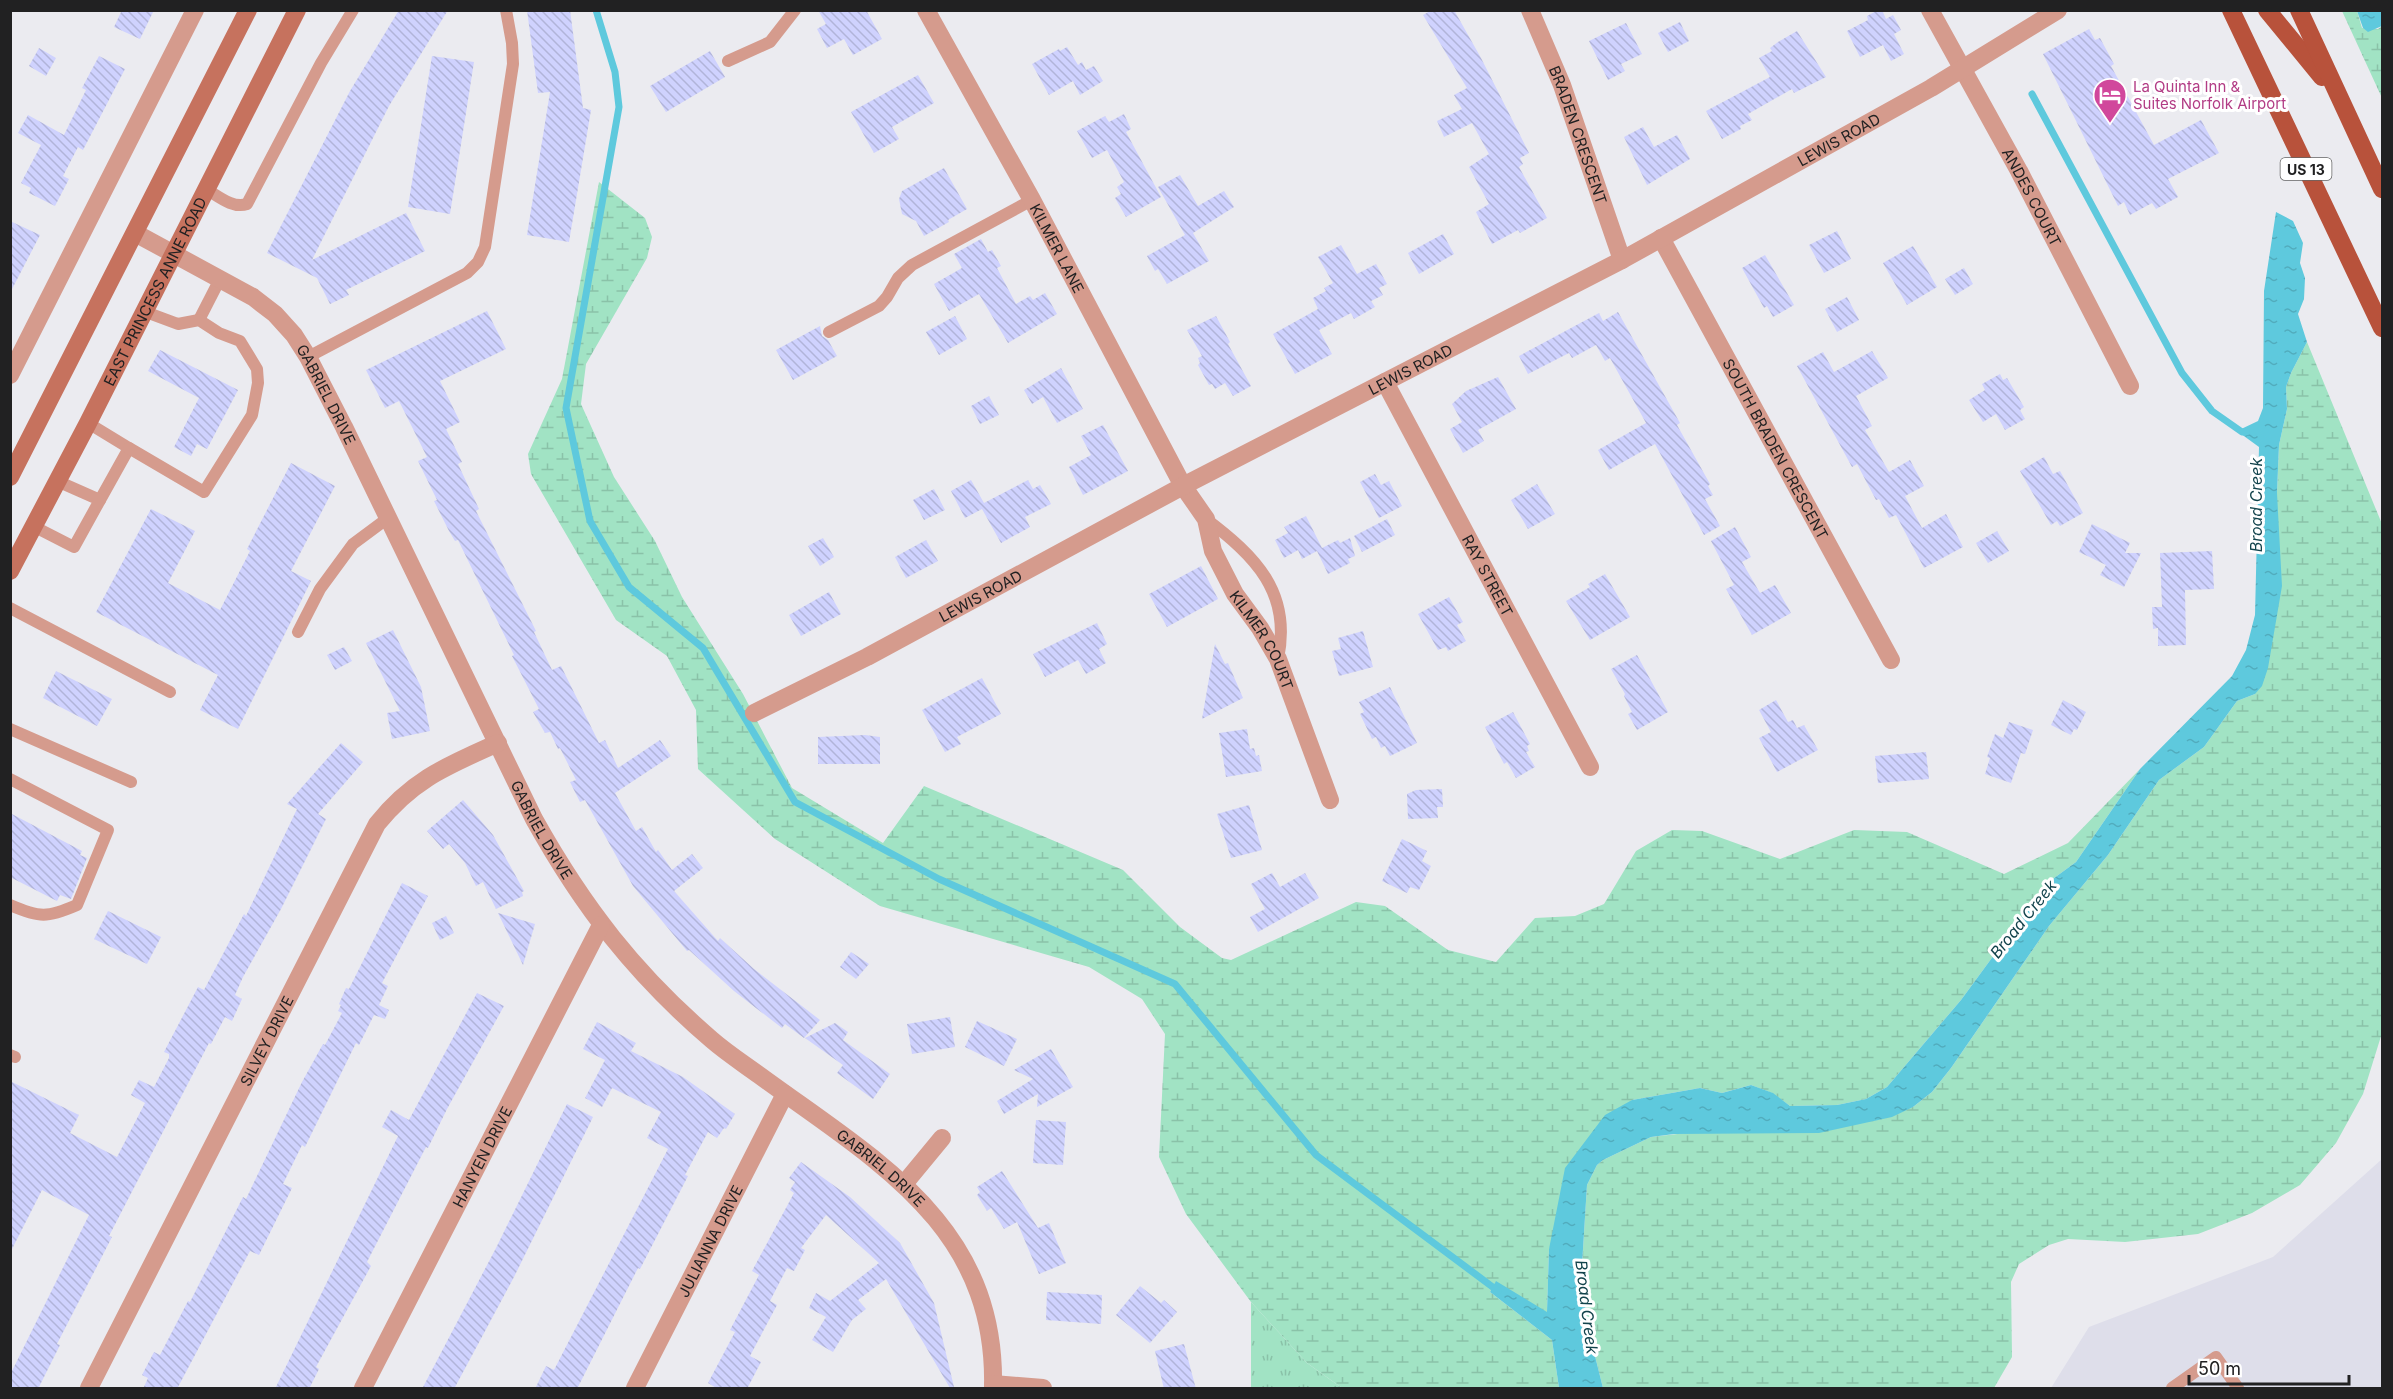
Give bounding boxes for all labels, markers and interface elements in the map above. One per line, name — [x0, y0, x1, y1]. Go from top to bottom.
street label: BRADEN CRESCENT — [1545, 63, 1612, 207]
hotel icon: La Quinta Inn & Suites Norfolk Airport — [2092, 77, 2128, 124]
place label: La Quinta Inn & Suites Norfolk Airport — [2133, 77, 2286, 113]
street label: LEWIS ROAD — [1794, 109, 1883, 170]
street label: ANDES COURT — [1999, 144, 2066, 249]
road number: US 13 — [2280, 158, 2332, 180]
street label: EAST PRINCESS ANNE ROAD — [99, 194, 210, 389]
street label: KILMER LANE — [1026, 200, 1089, 296]
street label: GABRIEL DRIVE — [293, 340, 360, 447]
street label: LEWIS ROAD — [1365, 340, 1455, 399]
street label: SOUTH BRADEN CRESCENT — [1719, 355, 1833, 542]
water label: Broad Creek — [2246, 457, 2266, 552]
street label: RAY STREET — [1458, 531, 1517, 620]
street label: LEWIS ROAD — [935, 565, 1025, 626]
street label: KILMER COURT — [1226, 587, 1298, 692]
street label: GABRIEL DRIVE — [507, 777, 577, 883]
water label: Broad Creek — [1985, 876, 2061, 962]
street label: SILVEY DRIVE — [235, 992, 297, 1089]
street label: HANYEN DRIVE — [448, 1103, 516, 1211]
street label: GABRIEL DRIVE — [833, 1125, 929, 1210]
street label: JULIANNA DRIVE — [673, 1182, 747, 1300]
water label: Broad Creek — [1571, 1259, 1603, 1355]
scale bar — [2189, 1348, 2350, 1386]
text: 50 m — [2198, 1358, 2241, 1379]

